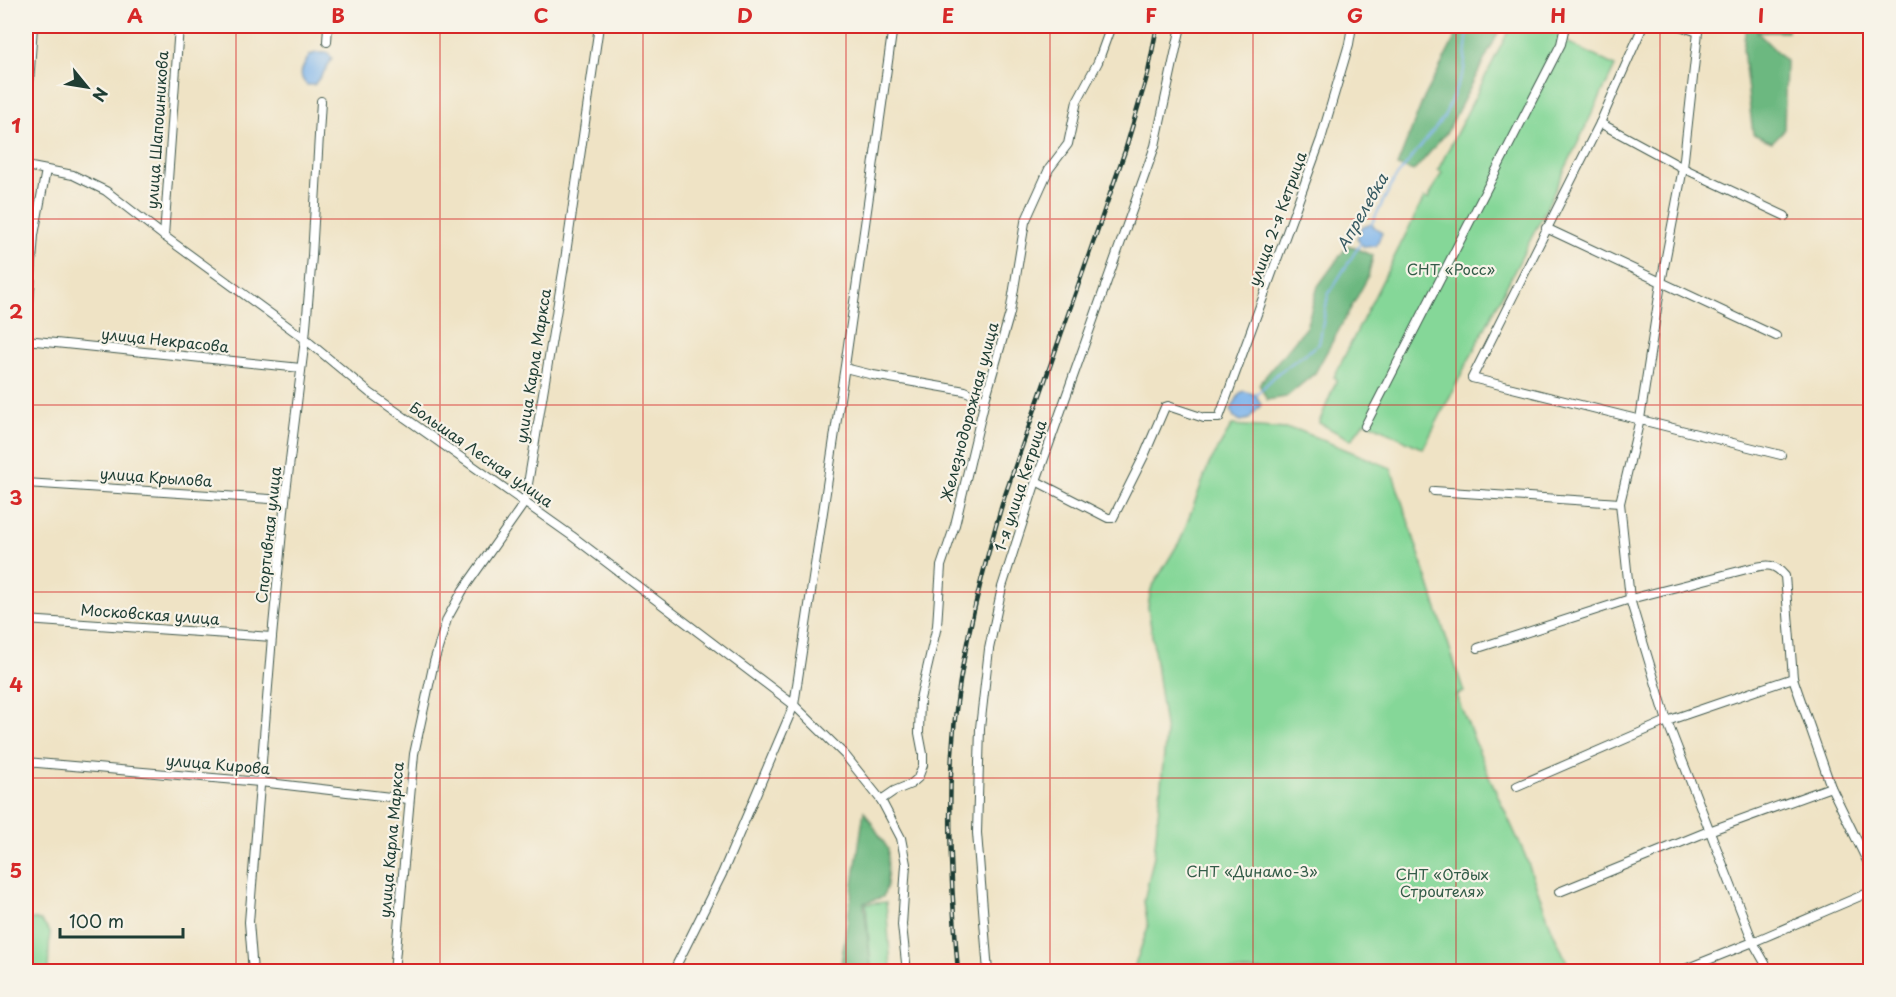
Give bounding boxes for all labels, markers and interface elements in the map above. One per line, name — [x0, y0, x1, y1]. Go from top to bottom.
text: A — [127, 0, 143, 30]
text: B — [331, 0, 345, 30]
text: C — [533, 0, 549, 30]
text: D — [737, 0, 753, 30]
text: E — [942, 0, 954, 30]
text: F — [1145, 0, 1157, 30]
text: G — [1347, 0, 1363, 30]
text: H — [1550, 0, 1566, 30]
text: I — [1758, 0, 1764, 30]
street label: улица Шапошникова — [140, 49, 174, 210]
north arrow — [57, 57, 117, 117]
text: N — [87, 84, 114, 106]
text: 1 — [11, 110, 21, 140]
street label: улица 2-я Кетрица — [1242, 148, 1312, 289]
water label: Апрелевка — [1329, 167, 1394, 255]
park label: СНТ «Росс» — [1407, 257, 1496, 280]
street label: улица Карла Маркса — [509, 286, 556, 445]
text: 2 — [9, 296, 23, 326]
street label: Железнодорожная улица — [933, 319, 1004, 504]
street label: улица Некрасова — [100, 321, 231, 358]
street label: Большая Лесная улица — [405, 395, 559, 512]
street label: 1-я улица Кетрица — [987, 416, 1052, 554]
street label: улица Крылова — [99, 461, 214, 492]
street label: Спортивная улица — [249, 465, 286, 605]
text: 3 — [9, 482, 23, 512]
street label: Московская улица — [80, 597, 221, 630]
text: 4 — [9, 669, 23, 699]
street label: улица Кирова — [165, 747, 272, 780]
street label: улица Карла Маркса — [372, 760, 409, 919]
text: 5 — [10, 855, 22, 885]
park label: СНТ «Динамо-3» — [1186, 859, 1318, 882]
park label: СНТ «Отдых Строителя» — [1395, 862, 1489, 902]
scale bar — [60, 901, 183, 939]
text: 100 m — [69, 907, 124, 934]

